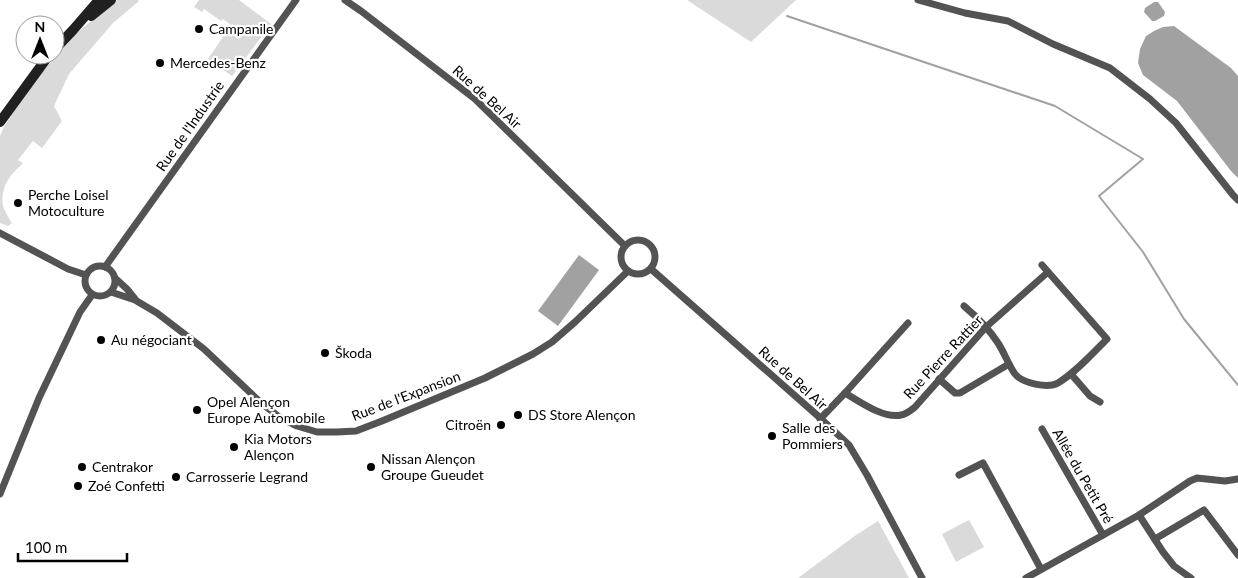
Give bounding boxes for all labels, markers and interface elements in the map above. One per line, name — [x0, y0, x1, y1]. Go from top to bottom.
north arrow — [15, 15, 65, 65]
text: N — [35, 18, 45, 35]
place label: Campanile — [209, 20, 274, 37]
marker: Campanile — [193, 23, 205, 35]
place label: Mercedes-Benz — [170, 54, 266, 71]
marker: Mercedes-Benz — [154, 57, 166, 69]
street label: Rue de Bel Air — [449, 61, 525, 132]
street label: Rue de l'Industrie — [152, 77, 227, 174]
place label: Perche Loisel Motoculture — [28, 186, 108, 219]
marker: Perche Loisel Motoculture — [12, 197, 24, 209]
street label: Rue Pierre Rattier — [899, 311, 986, 402]
place label: Au négociant — [111, 331, 192, 348]
marker: Au négociant — [95, 334, 107, 346]
street label: Rue de Bel Air — [755, 342, 831, 413]
place label: Škoda — [335, 344, 372, 361]
marker: Škoda — [319, 347, 331, 359]
street label: Rue de l'Expansion — [349, 367, 463, 424]
place label: Opel Alençon Europe Automobile — [207, 393, 325, 426]
marker: Opel Alençon Europe Automobile — [191, 404, 203, 416]
place label: DS Store Alençon — [528, 406, 636, 423]
marker: DS Store Alençon — [512, 409, 524, 421]
place label: Citroën — [445, 416, 491, 433]
marker: Citroën — [495, 419, 507, 431]
place label: Salle des Pommiers — [782, 419, 843, 452]
street label: Allée du Petit Pré — [1049, 425, 1117, 526]
place label: Kia Motors Alençon — [244, 430, 312, 463]
marker: Salle des Pommiers — [766, 430, 778, 442]
marker: Kia Motors Alençon — [228, 441, 240, 453]
place label: Nissan Alençon Groupe Gueudet — [381, 450, 484, 483]
place label: Centrakor — [92, 458, 153, 475]
marker: Centrakor — [76, 461, 88, 473]
marker: Nissan Alençon Groupe Gueudet — [365, 461, 377, 473]
place label: Carrosserie Legrand — [186, 468, 308, 485]
marker: Carrosserie Legrand — [170, 471, 182, 483]
place label: Zoé Confetti — [88, 477, 165, 494]
marker: Zoé Confetti — [72, 480, 84, 492]
scale bar — [18, 530, 126, 562]
text: 100 m — [25, 538, 67, 556]

